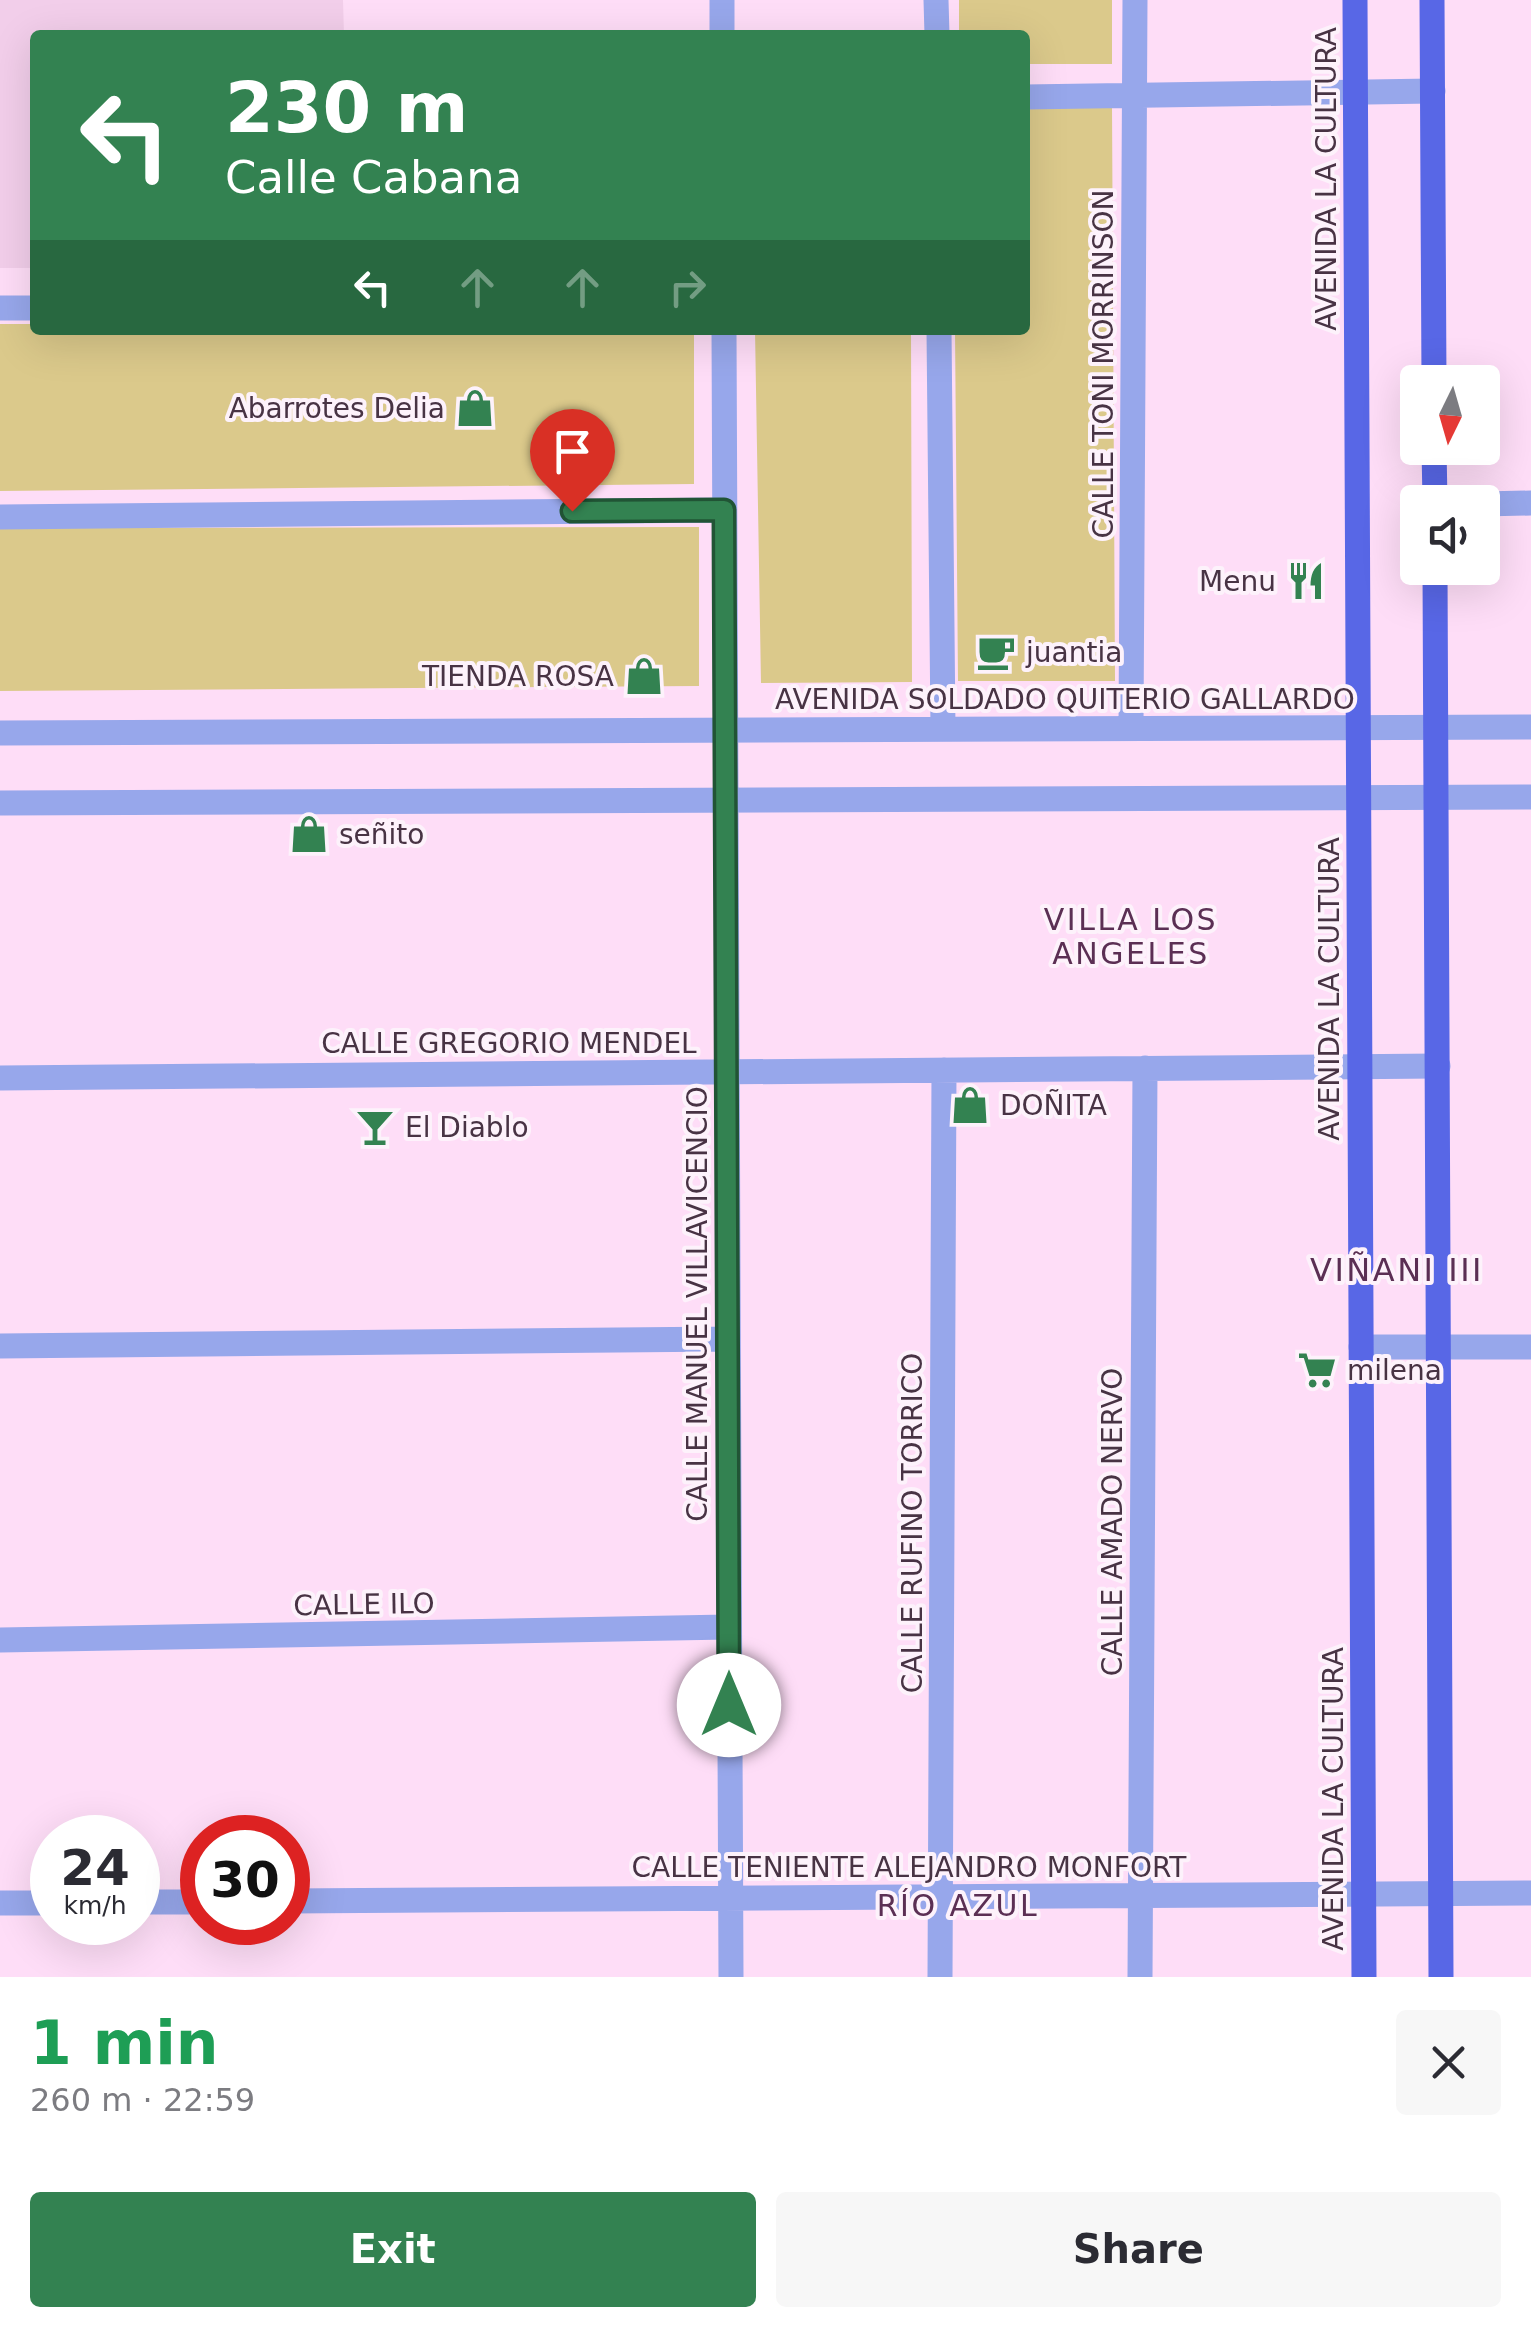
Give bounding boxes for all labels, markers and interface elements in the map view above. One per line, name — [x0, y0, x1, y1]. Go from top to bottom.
street label: AVENIDA LA CULTURA — [1310, 27, 1343, 331]
text: 230 m — [225, 67, 468, 149]
icon: left — [60, 70, 190, 200]
text: Calle Cabana — [225, 151, 522, 204]
street label: CALLE TONI MORRINSON — [1087, 190, 1120, 538]
icon: left — [345, 260, 400, 315]
icon: ahead — [450, 260, 505, 315]
icon: ahead — [555, 260, 610, 315]
icon: right — [660, 260, 715, 315]
north arrow — [1400, 365, 1500, 465]
map controls — [1400, 365, 1500, 585]
shop icon: Abarrotes Delia — [454, 387, 496, 429]
place label: Abarrotes Delia — [229, 392, 445, 425]
pin — [530, 409, 615, 512]
icon: arrive — [545, 424, 600, 479]
button: sound — [1400, 485, 1500, 585]
restaurant icon: Menu — [1285, 560, 1327, 602]
place label: Menu — [1199, 565, 1276, 598]
cafe icon: juantia — [975, 631, 1017, 673]
place label: juantia — [1025, 636, 1122, 669]
shop icon: TIENDA ROSA — [623, 655, 665, 697]
place label: TIENDA ROSA — [421, 660, 614, 693]
street label: AVENIDA SOLDADO QUITERIO GALLARDO — [775, 683, 1355, 716]
shop icon: señito — [288, 813, 330, 855]
place label: señito — [339, 818, 424, 851]
street label: AVENIDA LA CULTURA — [1313, 837, 1346, 1141]
district label: VILLA LOS ANGELES — [1044, 902, 1218, 971]
street label: CALLE GREGORIO MENDEL — [321, 1027, 697, 1060]
shop icon: DOÑITA — [949, 1084, 991, 1126]
street label: CALLE MANUEL VILLAVICENCIO — [681, 1086, 714, 1522]
place label: DOÑITA — [1000, 1089, 1107, 1122]
bar icon: El Diablo — [354, 1106, 396, 1148]
place label: El Diablo — [405, 1111, 529, 1144]
district label: VIÑANI III — [1310, 1251, 1484, 1289]
supermarket icon: milena — [1296, 1349, 1338, 1391]
street label: CALLE RUFINO TORRICO — [896, 1353, 929, 1693]
place label: milena — [1347, 1354, 1442, 1387]
street label: CALLE AMADO NERVO — [1096, 1368, 1129, 1676]
street label: CALLE ILO — [293, 1587, 435, 1622]
street label: AVENIDA LA CULTURA — [1317, 1647, 1350, 1951]
position arrow — [677, 1653, 781, 1757]
speed limit sign: 30 — [180, 1815, 310, 1945]
text: 24 — [60, 1839, 130, 1897]
street label: CALLE TENIENTE ALEJANDRO MONFORT — [632, 1851, 1187, 1884]
district label: RÍO AZUL — [877, 1888, 1039, 1923]
text: km/h — [63, 1891, 127, 1920]
text: 1 min — [30, 2008, 218, 2078]
button: close — [1396, 2010, 1501, 2115]
text: 260 m · 22:59 — [30, 2081, 255, 2119]
button: Exit — [30, 2192, 756, 2307]
button: Share — [776, 2192, 1501, 2307]

